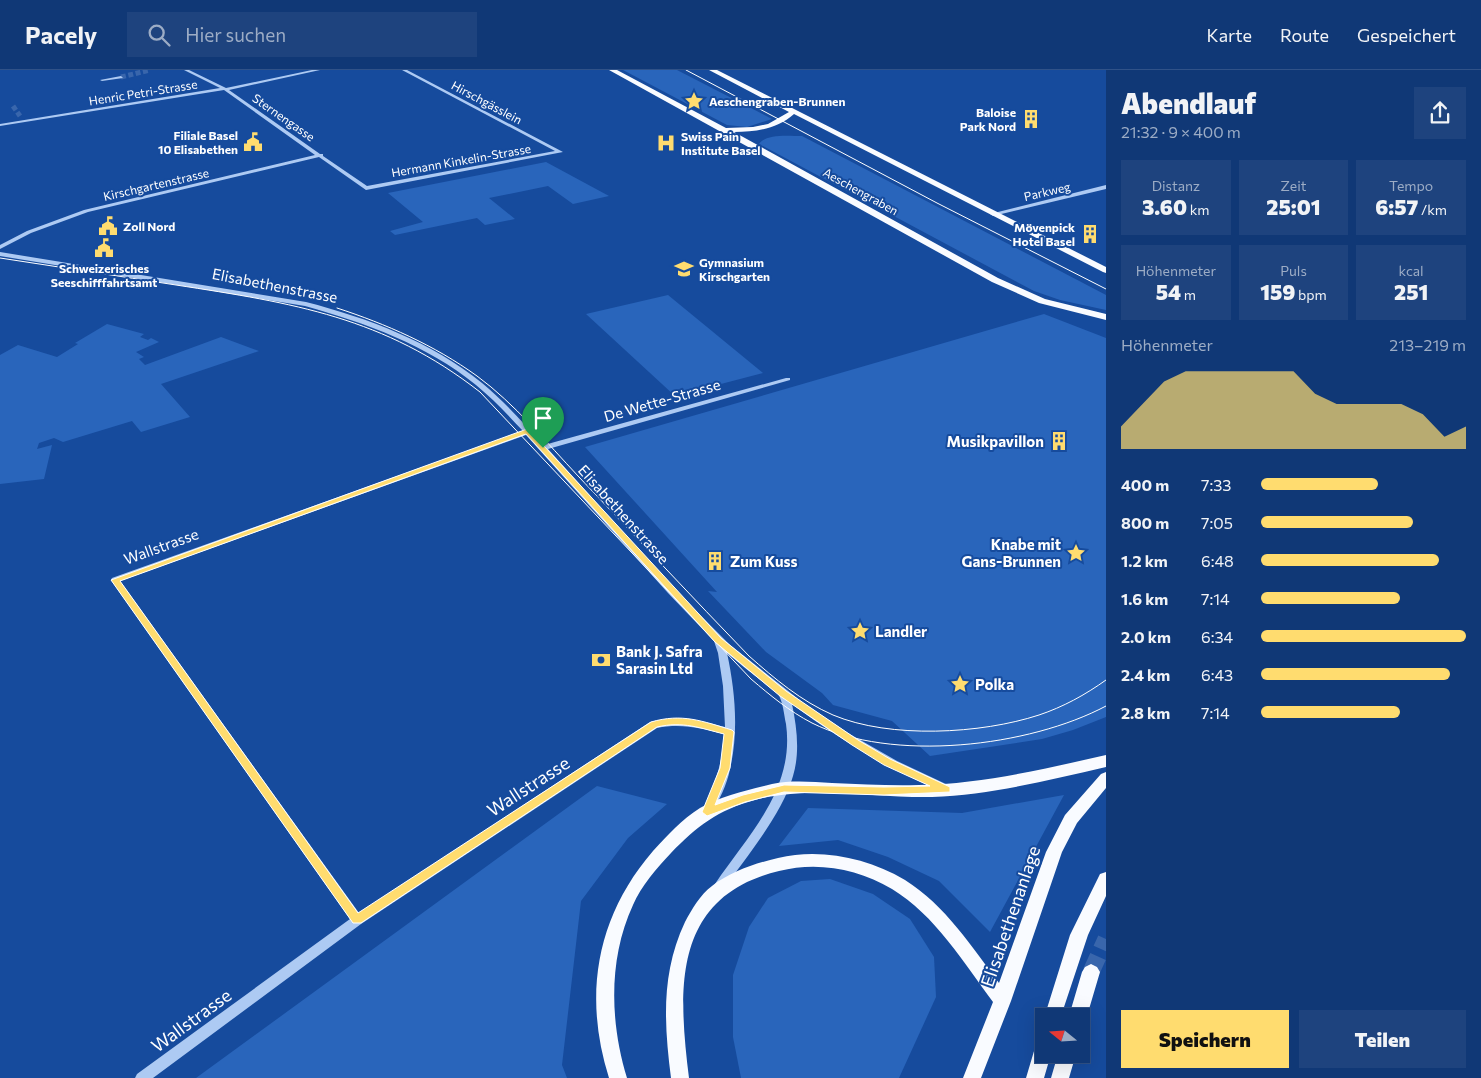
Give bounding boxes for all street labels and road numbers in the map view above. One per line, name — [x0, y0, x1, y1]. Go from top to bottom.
street label: Henric Petri-Strasse — [88, 76, 198, 108]
street label: Hirschgässlein — [449, 78, 525, 126]
street label: Sternengasse — [250, 90, 318, 144]
street label: Hermann Kinkelin-Strasse — [390, 141, 532, 179]
street label: Kirschgartenstrasse — [102, 165, 210, 203]
street label: Aeschengraben — [821, 165, 901, 217]
street label: Parkweg — [1022, 179, 1072, 203]
street label: Elisabethenstrasse — [211, 264, 339, 306]
street label: De Wette-Strasse — [602, 375, 722, 425]
street label: Elisabethenstrasse — [575, 461, 673, 567]
street label: Wallstrasse — [121, 524, 201, 568]
street label: Wallstrasse — [483, 751, 573, 821]
street label: Elisabethenanlage — [976, 843, 1044, 989]
street label: Wallstrasse — [147, 984, 235, 1056]

